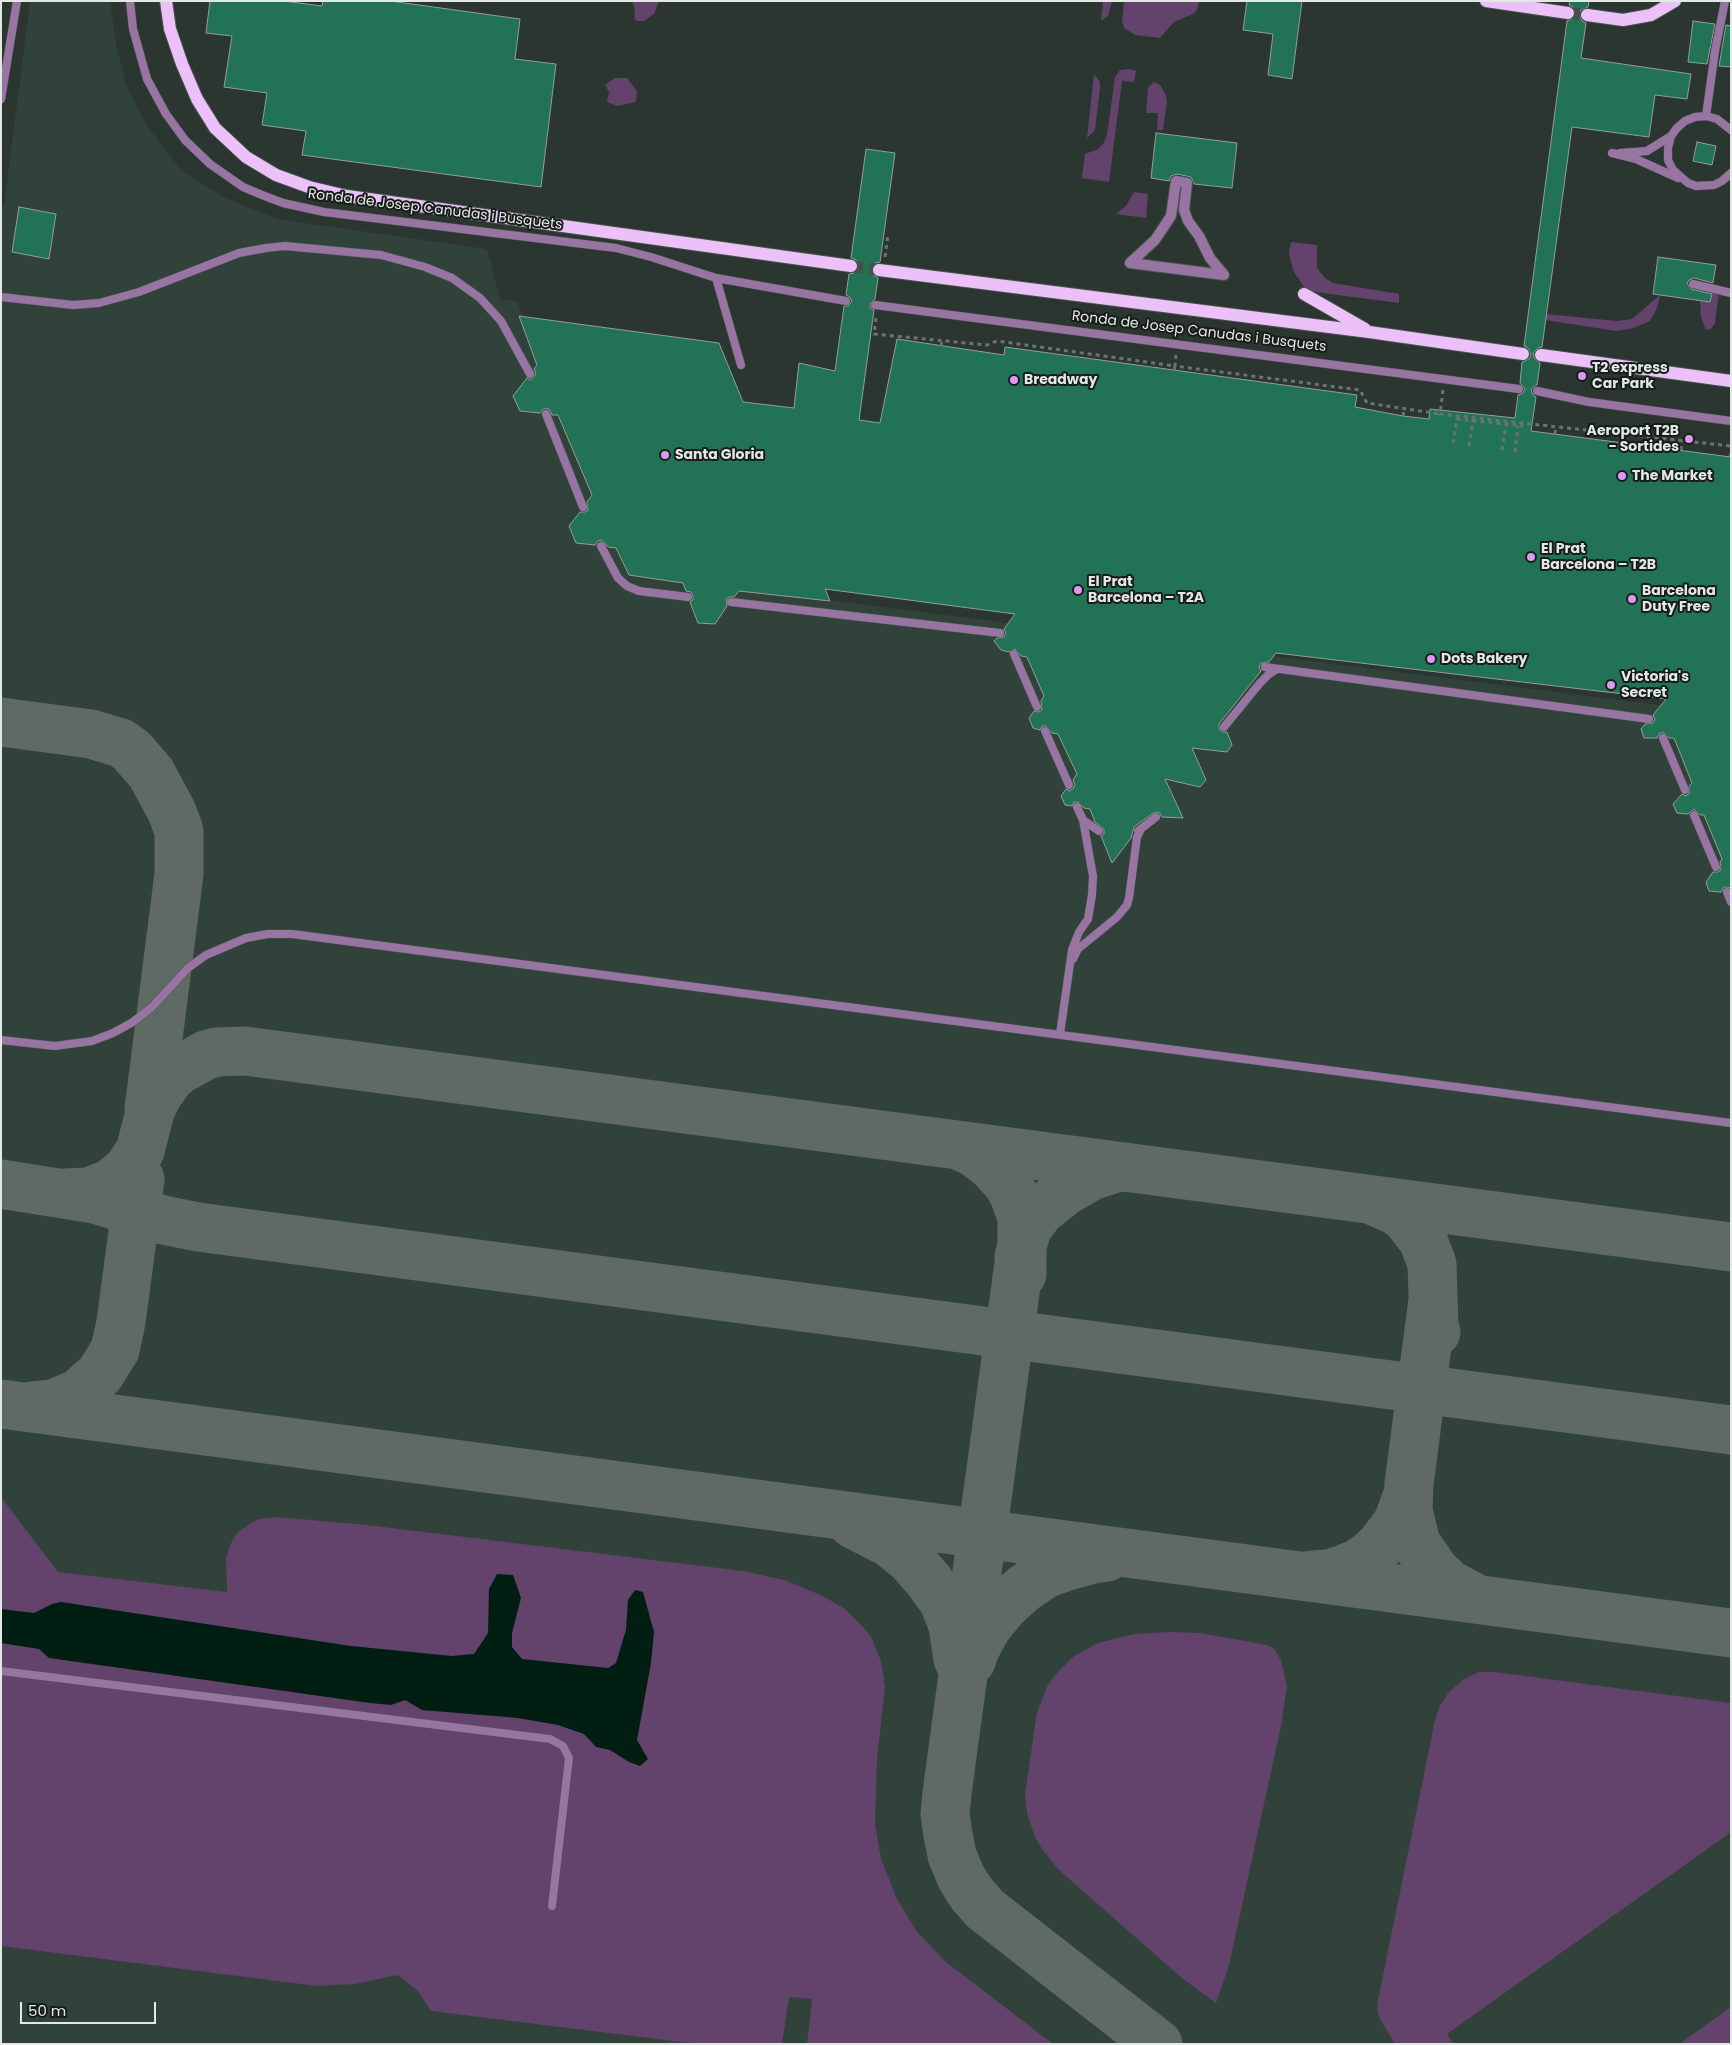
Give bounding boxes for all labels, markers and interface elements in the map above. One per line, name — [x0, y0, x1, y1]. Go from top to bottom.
street label: Ronda de Josep Canudas i Busquets — [307, 186, 563, 234]
street label: Ronda de Josep Canudas i Busquets — [1071, 308, 1327, 356]
place label: T2 express Car Park — [1592, 360, 1668, 392]
marker: T2 express Car Park — [1576, 370, 1588, 382]
place label: Breadway — [1024, 372, 1097, 388]
marker: Breadway — [1008, 374, 1020, 386]
place label: Aeroport T2B - Sortides — [1587, 423, 1679, 456]
marker: Aeroport T2B - Sortides — [1683, 433, 1695, 445]
place label: Santa Gloria — [675, 447, 764, 463]
marker: Santa Gloria — [659, 449, 671, 461]
place label: The Market — [1632, 468, 1713, 484]
marker: The Market — [1616, 470, 1628, 482]
place label: El Prat Barcelona – T2B — [1541, 541, 1656, 574]
marker: El Prat Barcelona – T2B — [1525, 551, 1537, 563]
place label: El Prat Barcelona – T2A — [1088, 574, 1204, 606]
place label: Barcelona Duty Free — [1642, 583, 1716, 616]
marker: El Prat Barcelona – T2A — [1072, 584, 1084, 596]
marker: Barcelona Duty Free — [1626, 593, 1638, 605]
place label: Dots Bakery — [1441, 651, 1527, 667]
marker: Dots Bakery — [1425, 653, 1437, 665]
place label: Victoria's Secret — [1621, 669, 1689, 702]
marker: Victoria's Secret — [1605, 679, 1617, 691]
scale bar — [22, 1992, 159, 2024]
text: 50 m — [28, 2000, 66, 2021]

